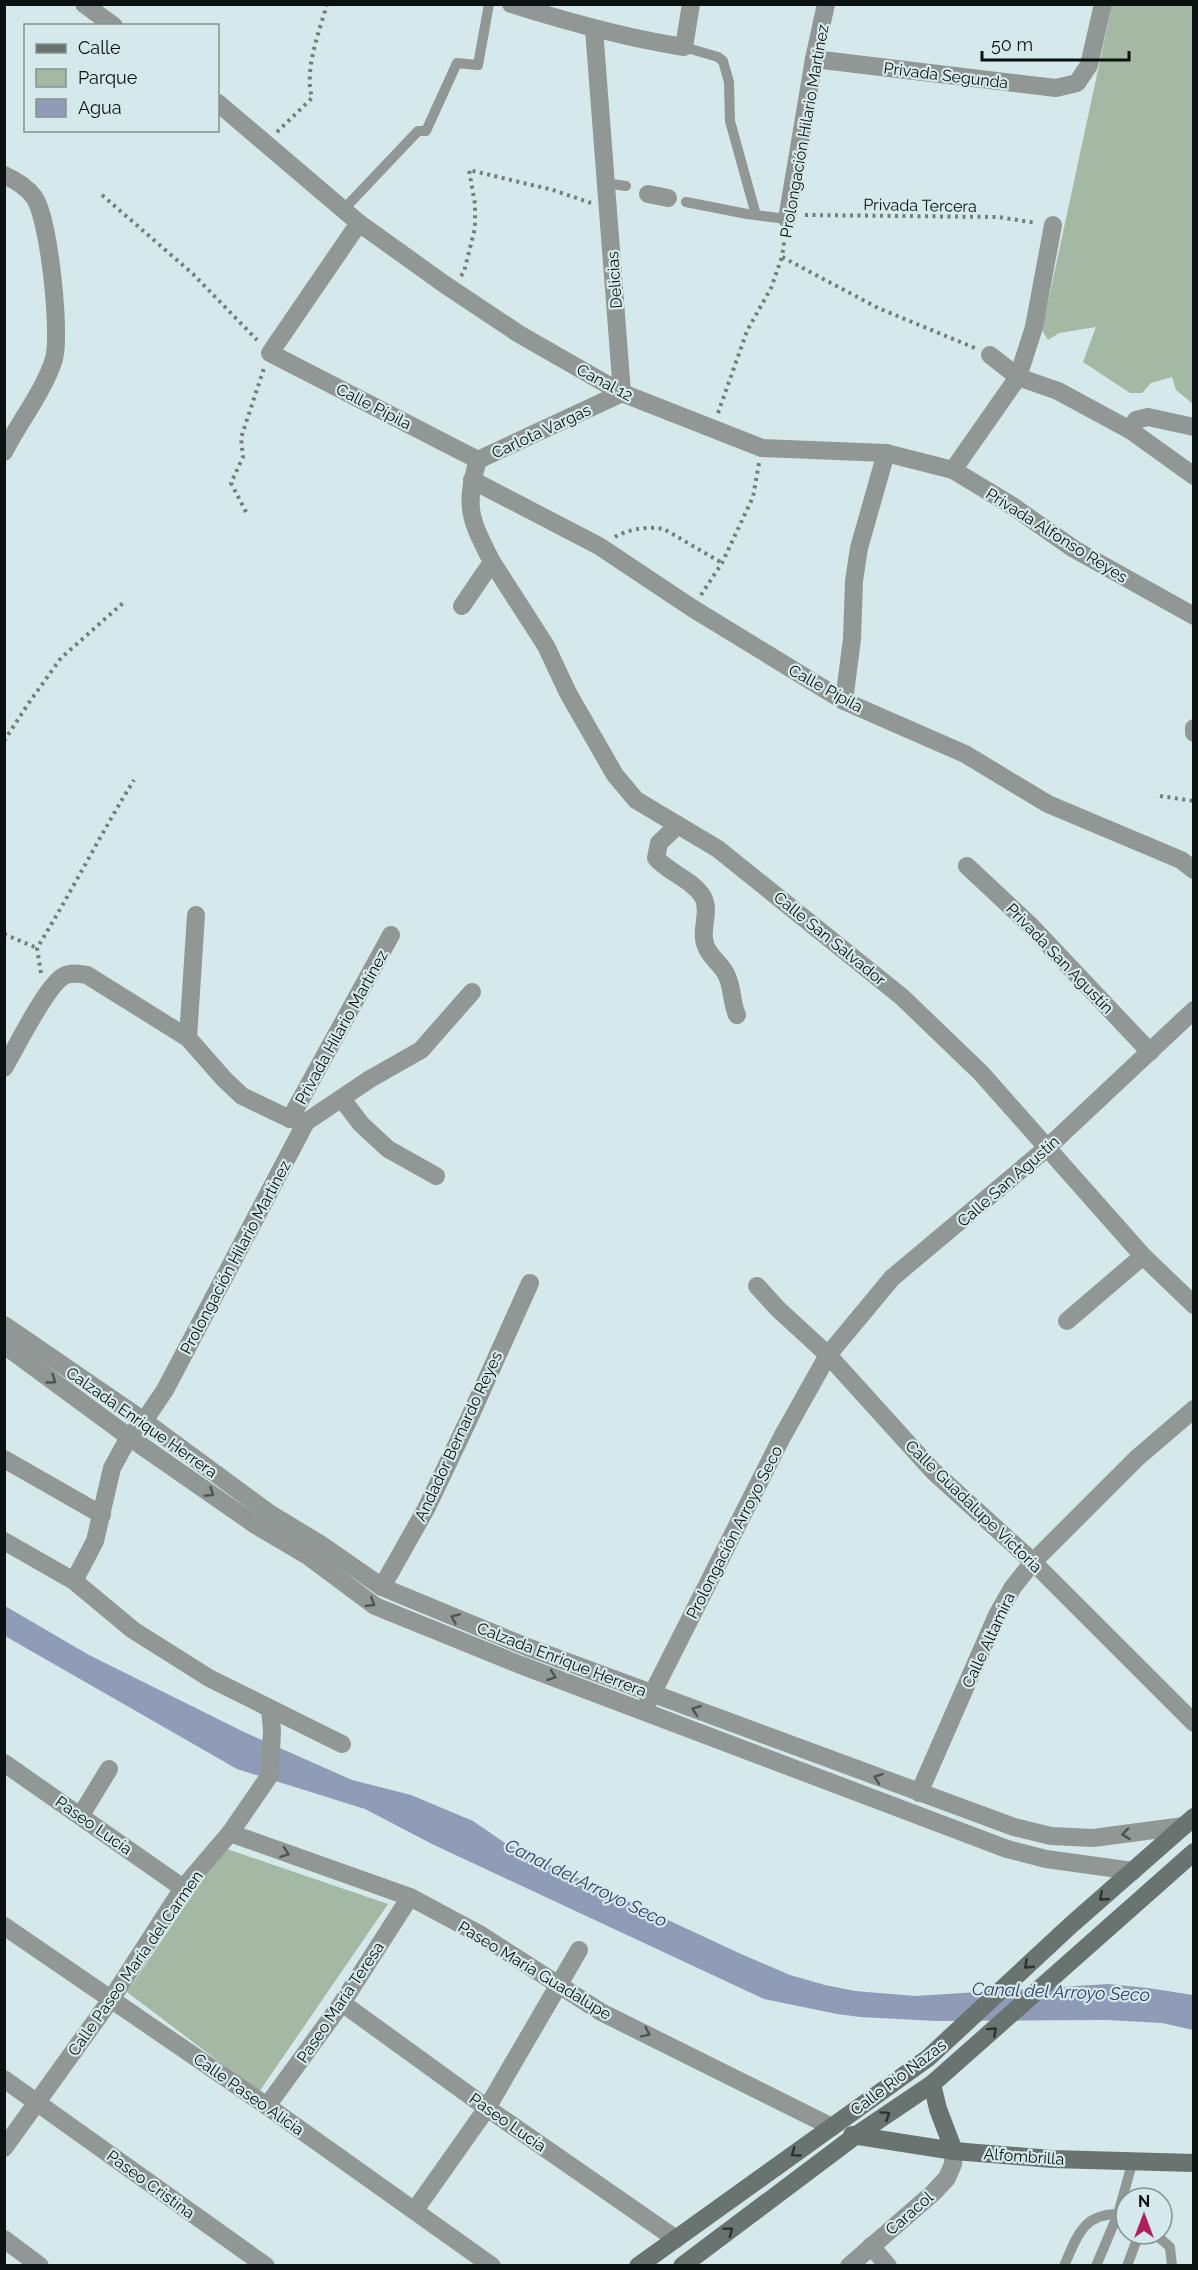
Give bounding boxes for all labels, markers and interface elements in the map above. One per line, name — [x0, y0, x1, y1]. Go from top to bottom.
street label: Prolongación Hilario Martínez — [776, 23, 833, 239]
legend — [24, 24, 219, 132]
scale bar — [982, 24, 1129, 62]
text: 50 m — [991, 34, 1033, 55]
text: Calle — [78, 37, 121, 58]
street label: Privada Segunda — [883, 58, 1009, 93]
text: Parque — [78, 67, 138, 88]
text: Agua — [78, 97, 122, 118]
street label: Privada Tercera — [863, 195, 977, 216]
street label: Delicias — [603, 250, 626, 309]
street label: Canal 12 — [573, 360, 636, 405]
street label: Calle Pípila — [333, 379, 415, 433]
street label: Carlota Vargas — [489, 400, 594, 463]
street label: Privada Alfonso Reyes — [982, 484, 1131, 587]
street label: Calle Pípila — [785, 660, 866, 717]
street label: Calle San Salvador — [770, 887, 890, 990]
street label: Privada San Agustín — [1002, 899, 1117, 1017]
street label: Privada Hilario Martínez — [291, 947, 392, 1108]
street label: Calle San Agustín — [953, 1132, 1063, 1231]
street label: Prolongación Hilario Martínez — [176, 1157, 295, 1357]
street label: Andador Bernardo Reyes — [411, 1348, 506, 1524]
street label: Calzada Enrique Herrera — [63, 1363, 221, 1482]
one-way arrow — [45, 1373, 56, 1384]
street label: Calle Guadalupe Victoria — [901, 1436, 1046, 1577]
street label: Prolongación Arroyo Seco — [682, 1443, 786, 1622]
one-way arrow — [204, 1486, 215, 1497]
street label: Calle Altamira — [958, 1589, 1019, 1691]
one-way arrow — [365, 1595, 375, 1607]
one-way arrow — [450, 1613, 461, 1625]
street label: Calzada Enrique Herrera — [474, 1618, 649, 1701]
one-way arrow — [546, 1669, 556, 1682]
one-way arrow — [691, 1705, 702, 1717]
one-way arrow — [874, 1773, 885, 1785]
street label: Paseo Lucía — [52, 1792, 136, 1859]
one-way arrow — [1122, 1827, 1131, 1839]
water label: Canal del Arroyo Seco — [502, 1834, 671, 1931]
one-way arrow — [279, 1845, 290, 1858]
street label: Calle Paseo María del Carmen — [64, 1867, 207, 2060]
one-way arrow — [1099, 1890, 1110, 1901]
street label: Paseo María Guadalupe — [455, 1917, 615, 2024]
street label: Paseo María Teresa — [293, 1938, 388, 2066]
one-way arrow — [1024, 1958, 1035, 1969]
water label: Canal del Arroyo Seco — [972, 1978, 1150, 2005]
one-way arrow — [639, 2026, 650, 2038]
one-way arrow — [986, 2027, 997, 2038]
street label: Calle Río Nazas — [847, 2035, 950, 2119]
street label: Calle Paseo Alicia — [190, 2049, 308, 2140]
street label: Paseo Lucía — [466, 2089, 550, 2156]
one-way arrow — [879, 2112, 890, 2123]
street label: Alfombrilla — [983, 2144, 1065, 2169]
street label: Paseo Cristina — [103, 2146, 198, 2223]
one-way arrow — [791, 2146, 802, 2157]
north arrow — [1114, 2186, 1174, 2246]
street label: Caracol — [882, 2187, 937, 2239]
text: N — [1138, 2192, 1150, 2211]
one-way arrow — [722, 2227, 733, 2238]

